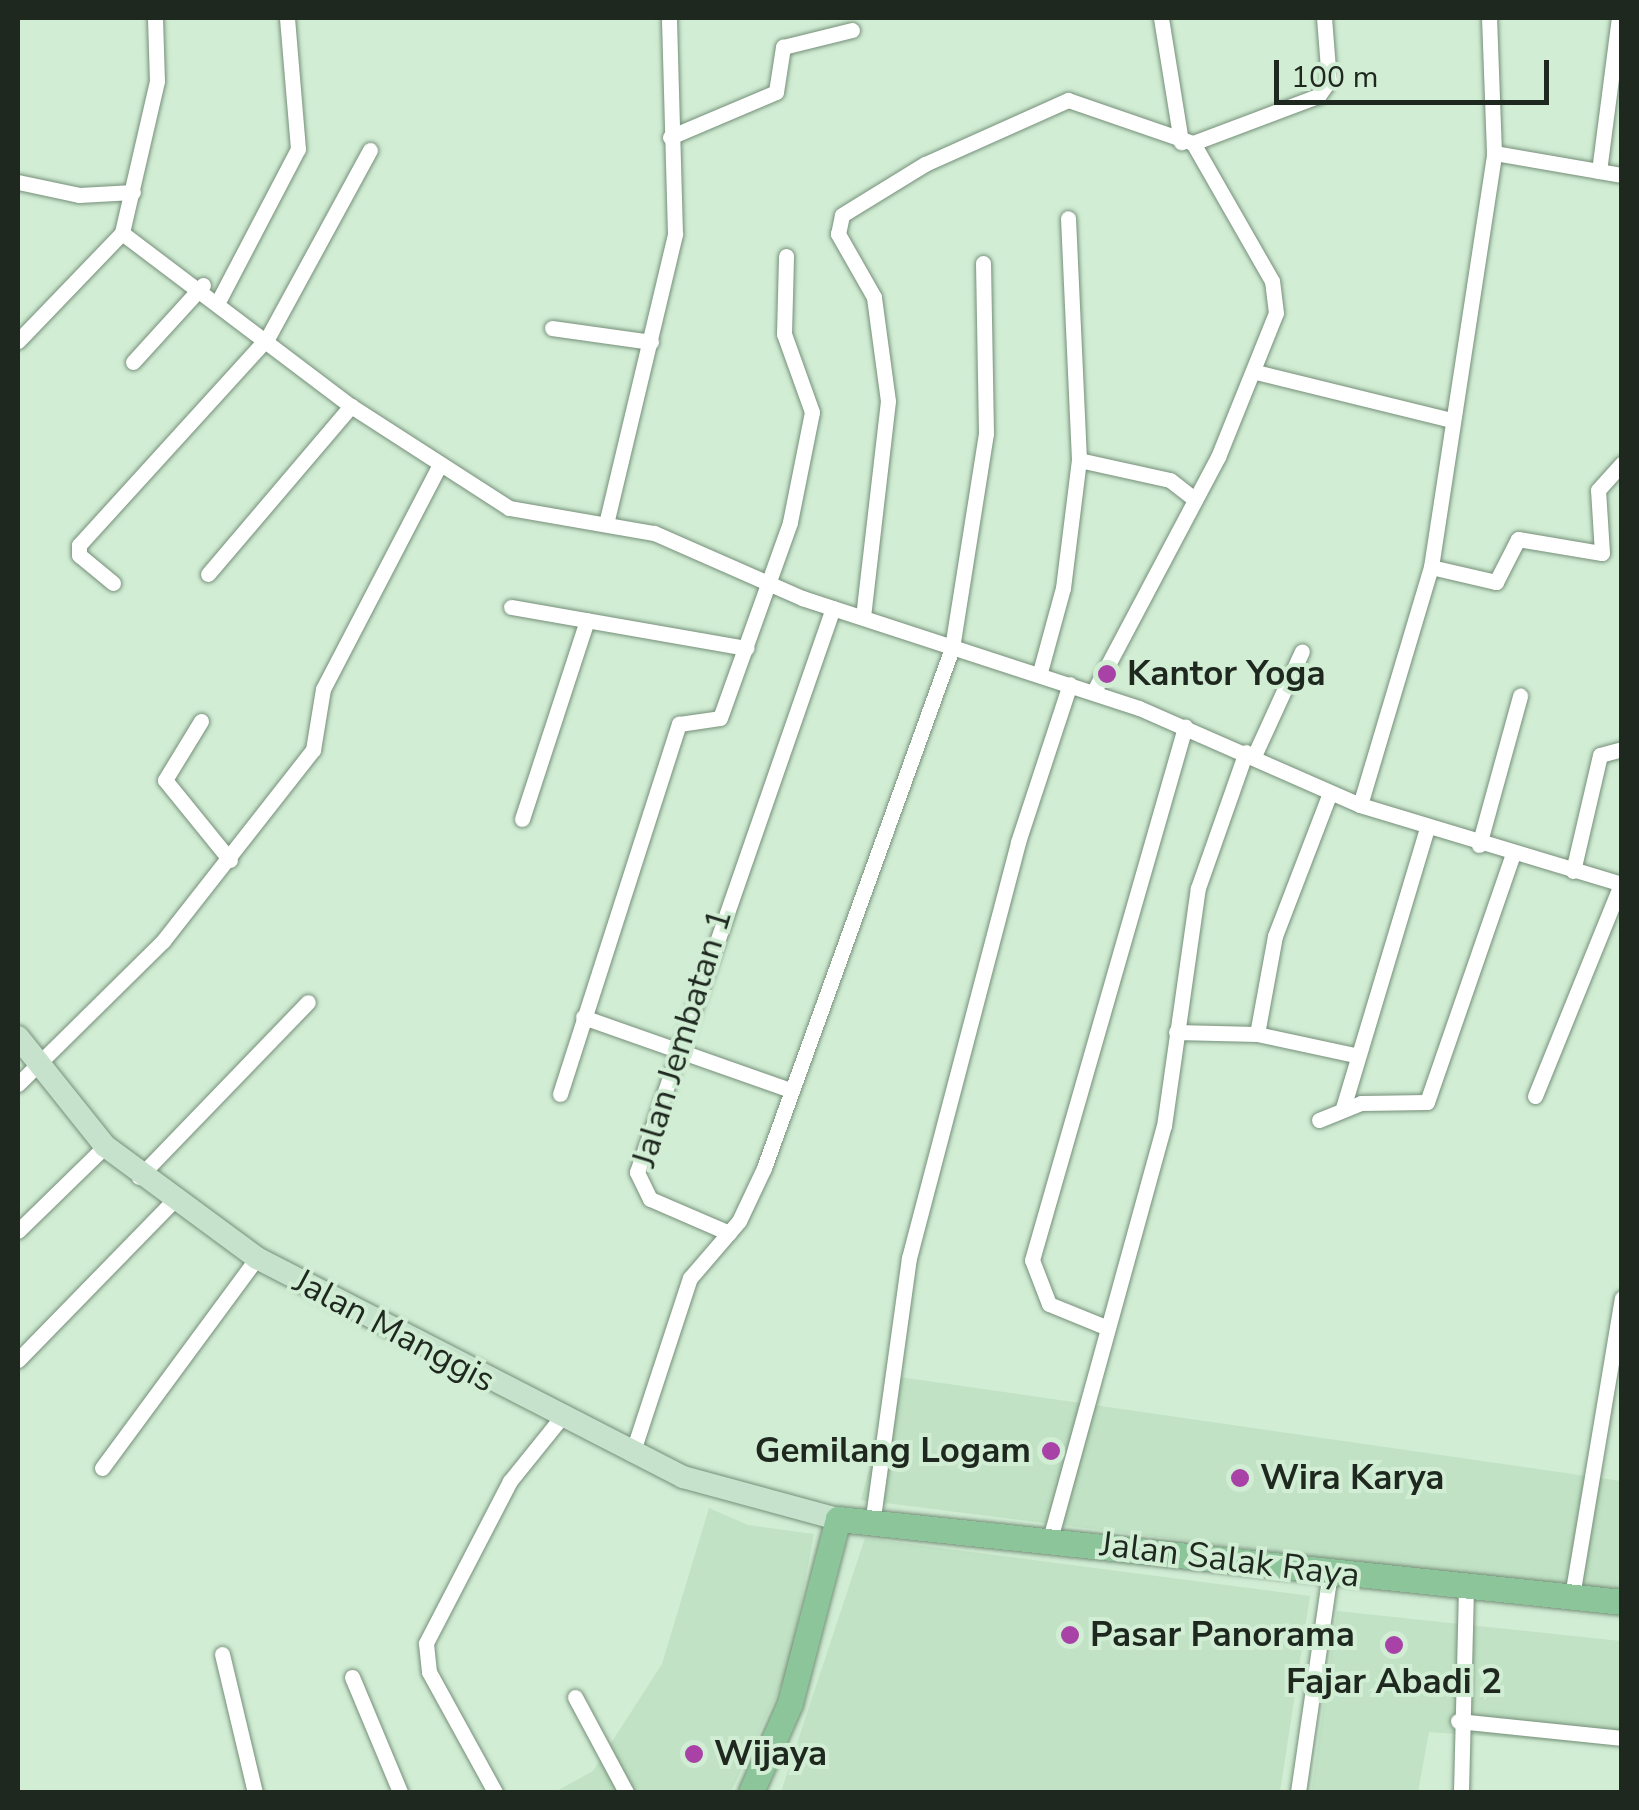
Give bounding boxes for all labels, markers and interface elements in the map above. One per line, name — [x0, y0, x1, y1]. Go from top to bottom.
scale bar — [1279, 40, 1554, 102]
text: 100 m — [1291, 57, 1378, 98]
place label: Kantor Yoga — [1127, 653, 1326, 695]
marker: Kantor Yoga — [1096, 663, 1118, 685]
street label: Jalan Jembatan 1 — [623, 904, 741, 1172]
street label: Jalan Manggis — [286, 1260, 502, 1402]
place label: Gemilang Logam — [755, 1430, 1031, 1472]
marker: Gemilang Logam — [1040, 1440, 1062, 1462]
place label: Wira Karya — [1260, 1457, 1444, 1499]
marker: Wira Karya — [1229, 1467, 1251, 1489]
street label: Jalan Salak Raya — [1098, 1523, 1362, 1597]
place label: Pasar Panorama — [1090, 1614, 1355, 1656]
marker: Pasar Panorama — [1059, 1624, 1081, 1646]
marker: Fajar Abadi 2 — [1383, 1634, 1405, 1656]
place label: Fajar Abadi 2 — [1286, 1661, 1502, 1703]
place label: Wijaya — [714, 1733, 827, 1775]
marker: Wijaya — [683, 1743, 705, 1765]

